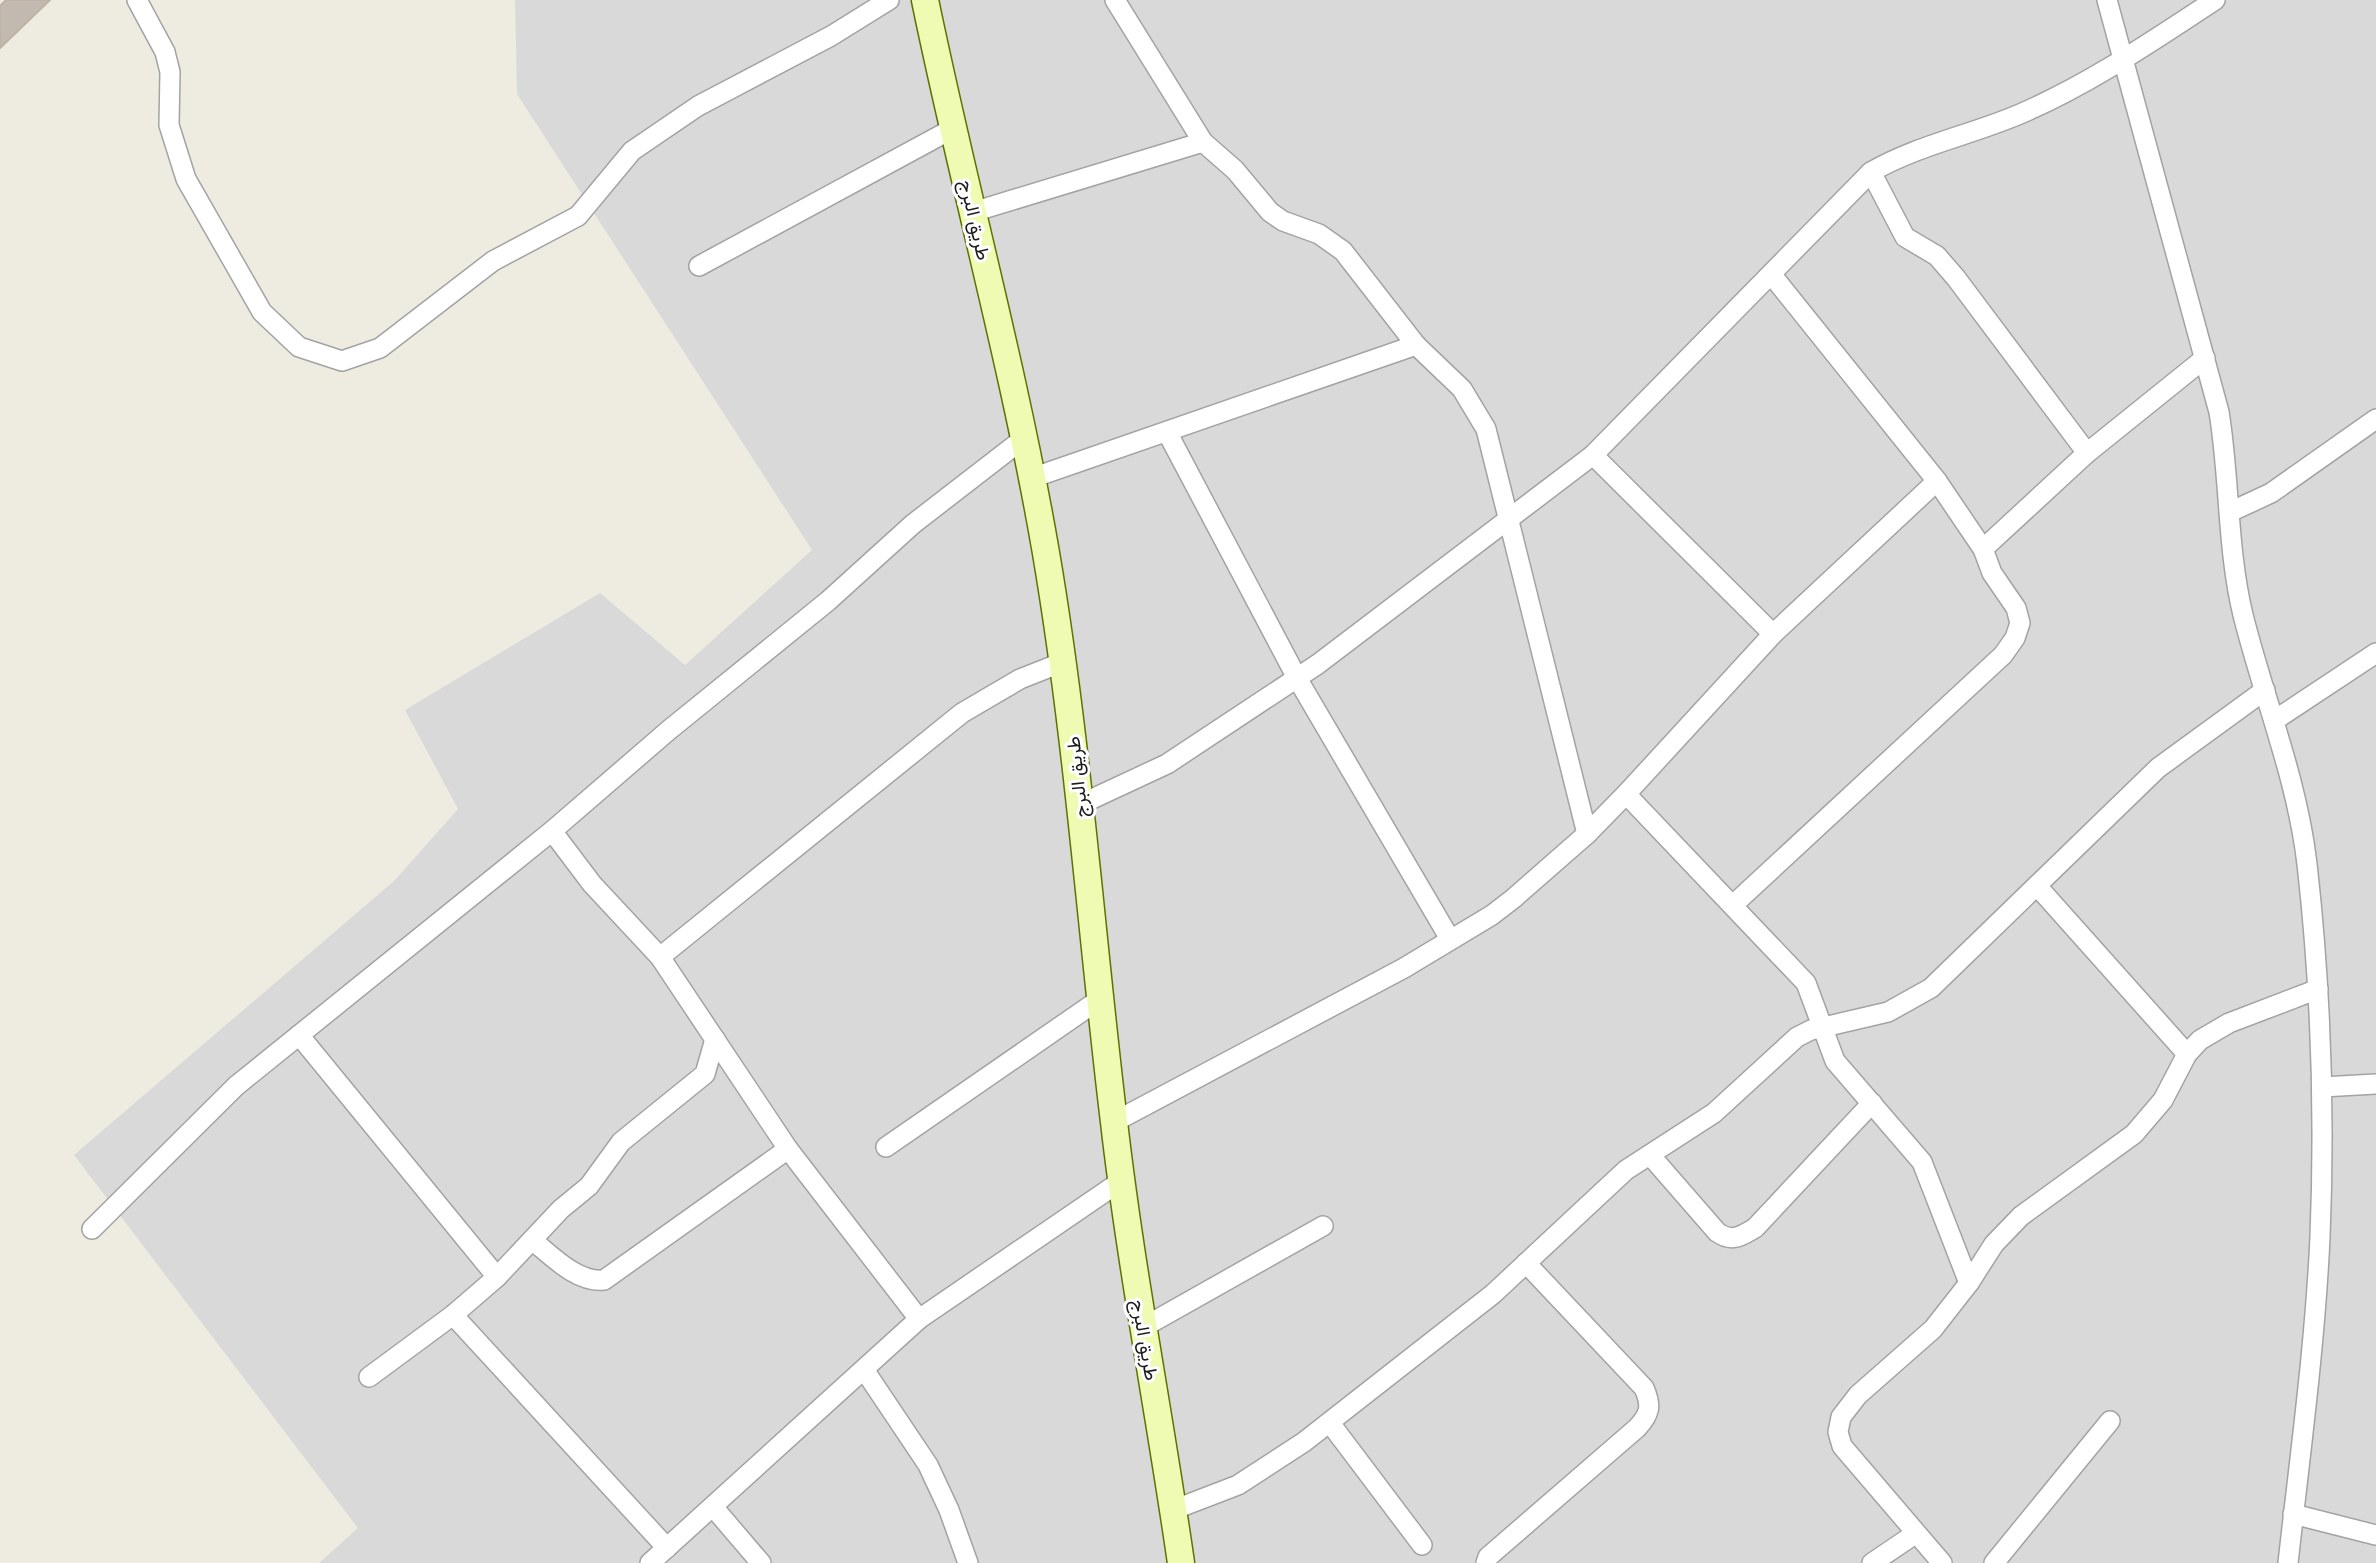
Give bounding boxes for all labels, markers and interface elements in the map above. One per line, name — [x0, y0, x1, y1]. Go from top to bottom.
street label: طريق البرج — [953, 177, 997, 263]
street label: طريق البرج — [1059, 735, 1095, 819]
street label: طريق البرج — [1125, 1297, 1165, 1383]

